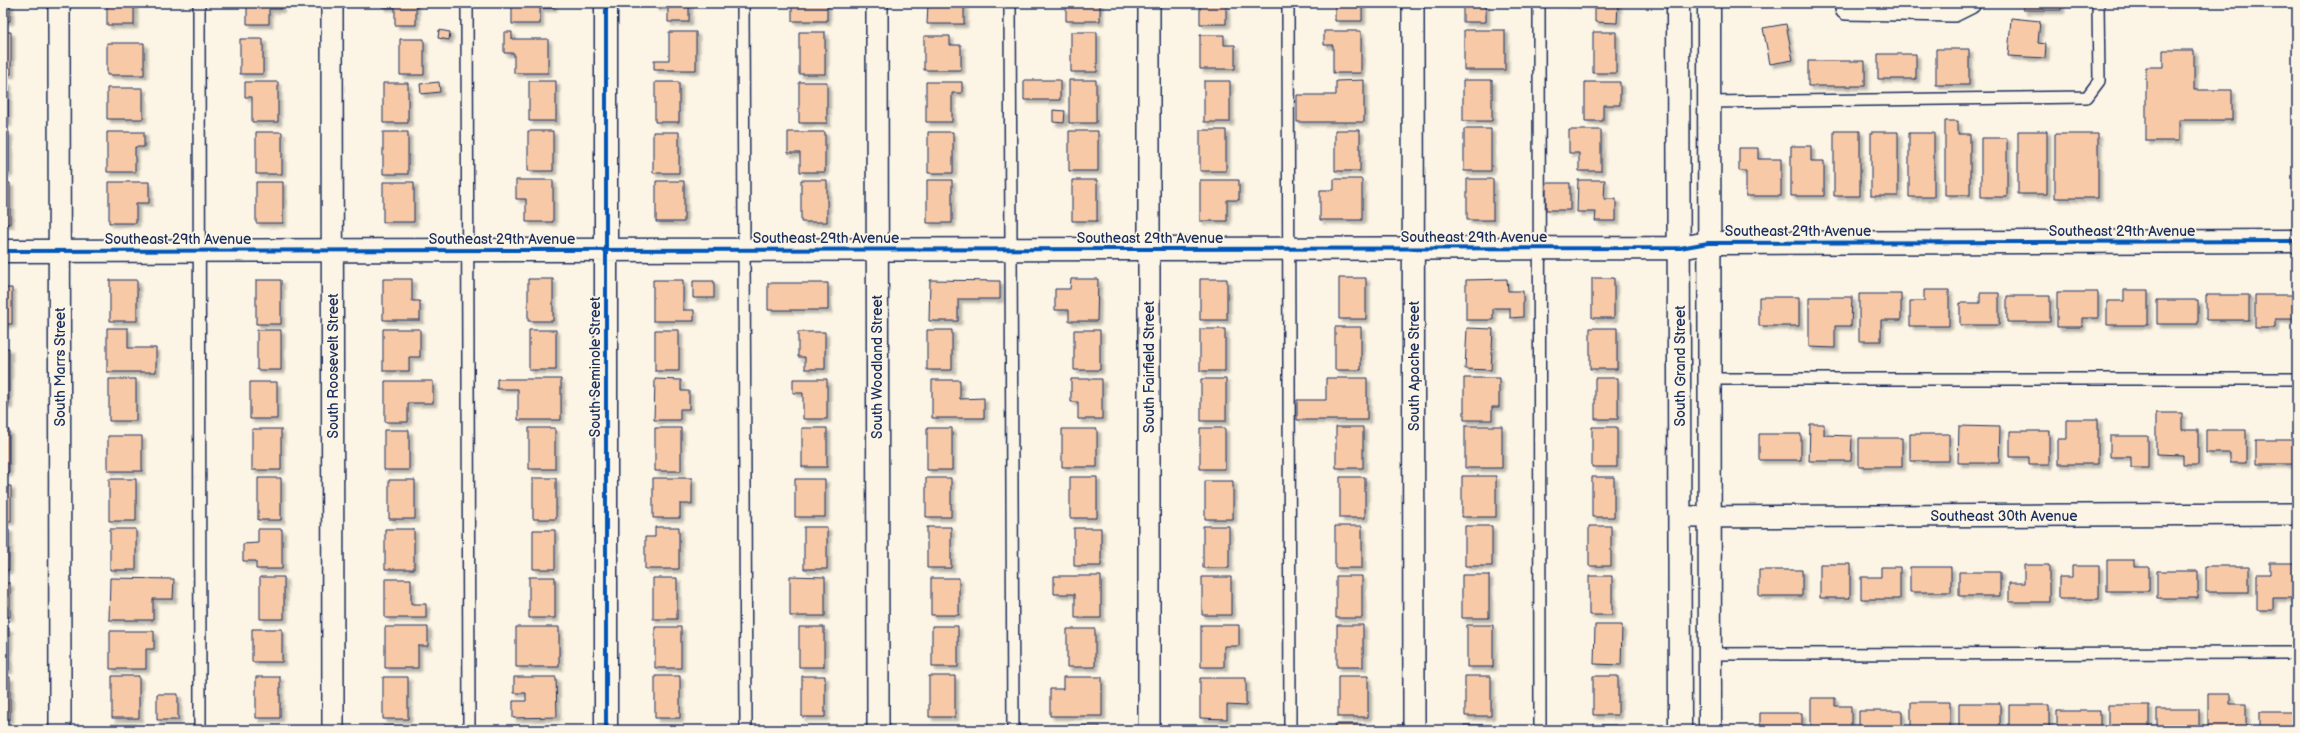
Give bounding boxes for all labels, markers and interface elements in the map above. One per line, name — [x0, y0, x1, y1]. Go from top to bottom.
street label: Southeast 29th Avenue — [1725, 223, 1871, 240]
street label: Southeast 29th Avenue — [2049, 223, 2195, 240]
street label: Southeast 29th Avenue — [1401, 229, 1547, 246]
street label: Southeast 29th Avenue — [753, 230, 899, 247]
street label: Southeast 29th Avenue — [1077, 230, 1223, 247]
street label: Southeast 29th Avenue — [105, 231, 251, 248]
street label: Southeast 29th Avenue — [429, 231, 575, 248]
street label: South Roosevelt Street — [325, 293, 342, 439]
street label: South Woodland Street — [869, 294, 886, 439]
street label: South Seminole Street — [587, 296, 604, 437]
street label: South Fairfield Street — [1141, 300, 1158, 433]
street label: South Apache Street — [1406, 300, 1423, 431]
street label: South Grand Street — [1672, 305, 1689, 426]
street label: South Marrs Street — [52, 307, 69, 426]
street label: Southeast 30th Avenue — [1931, 508, 2078, 525]

